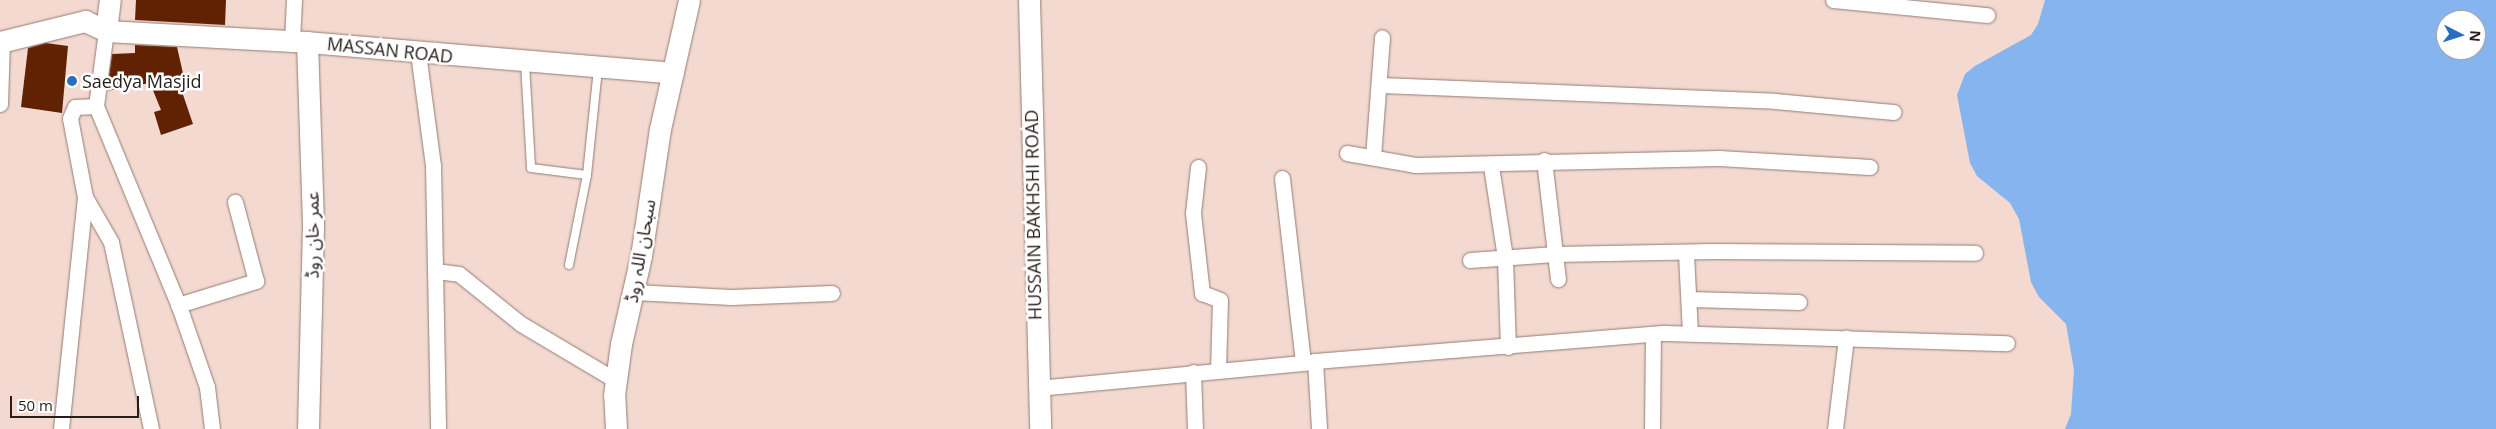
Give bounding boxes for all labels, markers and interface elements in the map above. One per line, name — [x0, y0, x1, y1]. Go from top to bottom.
north arrow — [2436, 10, 2486, 60]
text: N — [2465, 30, 2485, 43]
street label: MASSAN ROAD — [326, 33, 454, 67]
place label: Saedya Masjid — [82, 70, 202, 92]
marker: Saedya Masjid — [66, 75, 78, 87]
street label: HUSSAIN BAKHSHI ROAD — [1020, 110, 1046, 320]
street label: عمر خان روڈ — [301, 191, 323, 279]
street label: سبحان اللہ روڈ — [620, 197, 660, 305]
scale bar — [12, 386, 141, 418]
text: 50 m — [18, 395, 53, 415]

